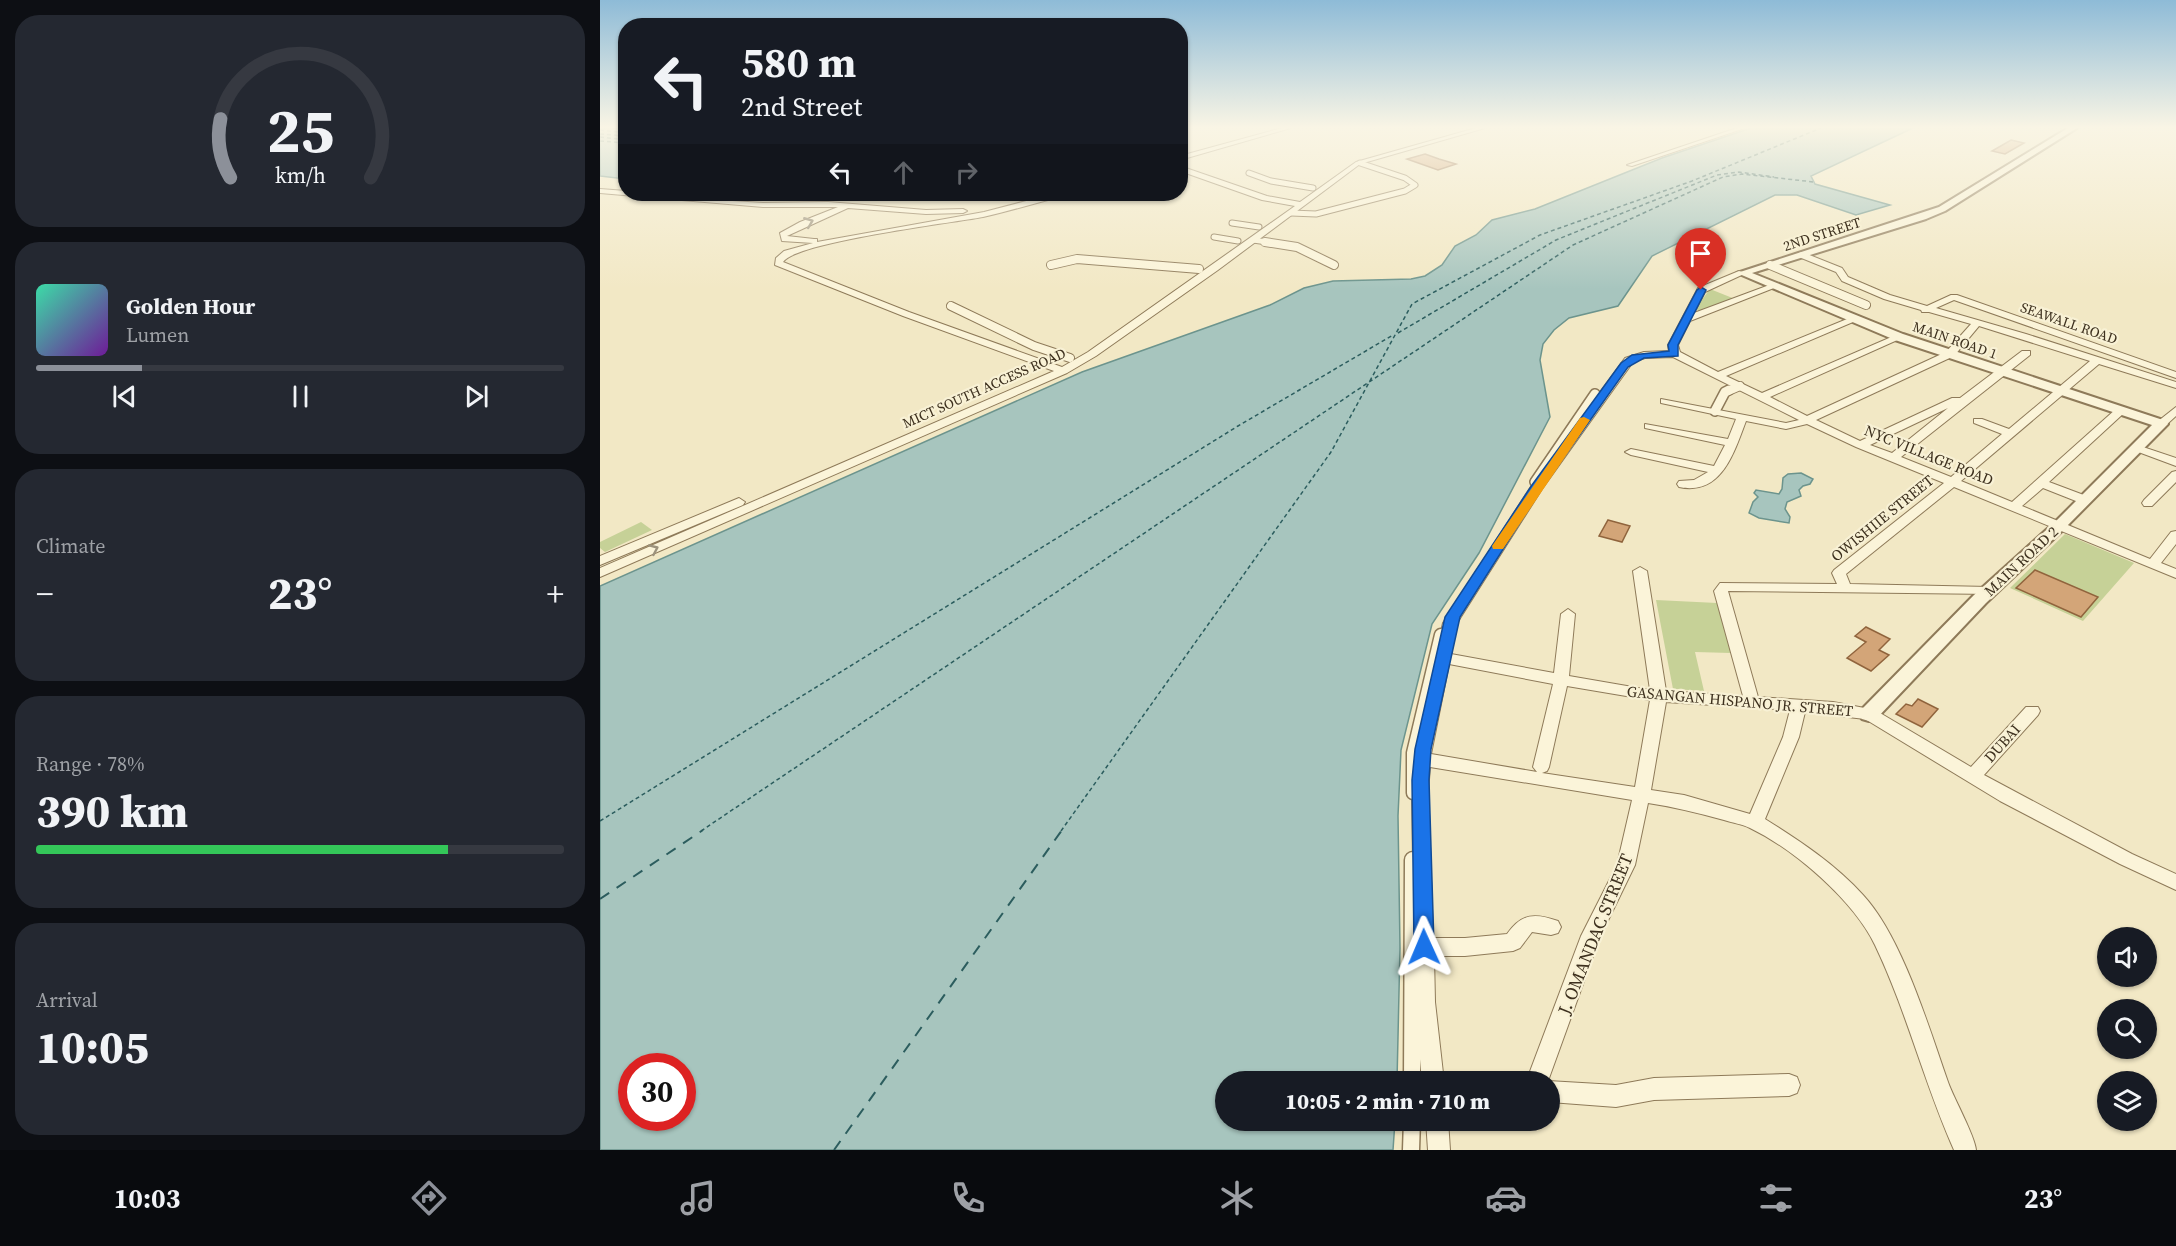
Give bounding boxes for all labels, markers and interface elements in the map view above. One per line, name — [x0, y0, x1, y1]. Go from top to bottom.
text: 580 m — [741, 33, 856, 91]
icon: left — [642, 42, 720, 120]
text: 25 — [266, 87, 334, 173]
text: 2nd Street — [741, 88, 862, 125]
icon: left — [824, 156, 857, 189]
icon: ahead — [887, 156, 920, 189]
icon: right — [950, 156, 983, 189]
text: km/h — [274, 161, 326, 190]
street label: 2ND STREET — [1781, 212, 1864, 256]
one-way arrow — [803, 216, 814, 229]
pin — [1675, 228, 1726, 290]
icon: arrive — [1684, 237, 1717, 270]
text: Golden Hour — [126, 291, 255, 321]
street label: SEAWALL ROAD — [2018, 297, 2120, 349]
street label: MAIN ROAD 1 — [1910, 316, 2000, 364]
text: Lumen — [126, 321, 189, 349]
street label: MICT SOUTH ACCESS ROAD — [899, 343, 1069, 433]
icon: previous — [108, 380, 141, 413]
icon: pause — [284, 380, 317, 413]
icon: next — [460, 380, 493, 413]
street label: NYC VILLAGE ROAD — [1861, 420, 1997, 490]
street label: OWISHIIE STREET — [1826, 470, 1938, 566]
street label: MAIN ROAD 2 — [1979, 521, 2063, 601]
text: Climate — [36, 532, 105, 560]
one-way arrow — [647, 545, 658, 557]
text: 23° — [268, 562, 332, 624]
text: − — [36, 571, 54, 616]
text: + — [546, 571, 564, 616]
street label: GASANGAN HISPANO JR. STREET — [1626, 681, 1854, 721]
street label: DUBAI — [1979, 719, 2025, 767]
text: Range · 78% — [36, 750, 145, 778]
text: 390 km — [36, 780, 188, 842]
street label: J. OMANDAC STREET — [1551, 850, 1639, 1019]
position arrow — [1392, 915, 1456, 979]
map controls — [2097, 927, 2157, 1131]
button: sound — [2097, 927, 2157, 987]
text: Arrival — [36, 986, 98, 1014]
button: search — [2097, 999, 2157, 1059]
text: 10:05 — [36, 1016, 149, 1078]
speed limit sign: 30 — [618, 1053, 696, 1131]
button: layers — [2097, 1071, 2157, 1131]
text: 10:05 · 2 min · 710 m — [1285, 1086, 1490, 1116]
icon: directions — [408, 1177, 450, 1219]
icon: music — [677, 1177, 719, 1219]
icon: phone — [947, 1177, 989, 1219]
icon: climate — [1216, 1177, 1258, 1219]
icon: car — [1485, 1177, 1527, 1219]
icon: filters — [1755, 1177, 1797, 1219]
text: 10:03 — [114, 1180, 180, 1217]
text: 23° — [2024, 1180, 2062, 1217]

